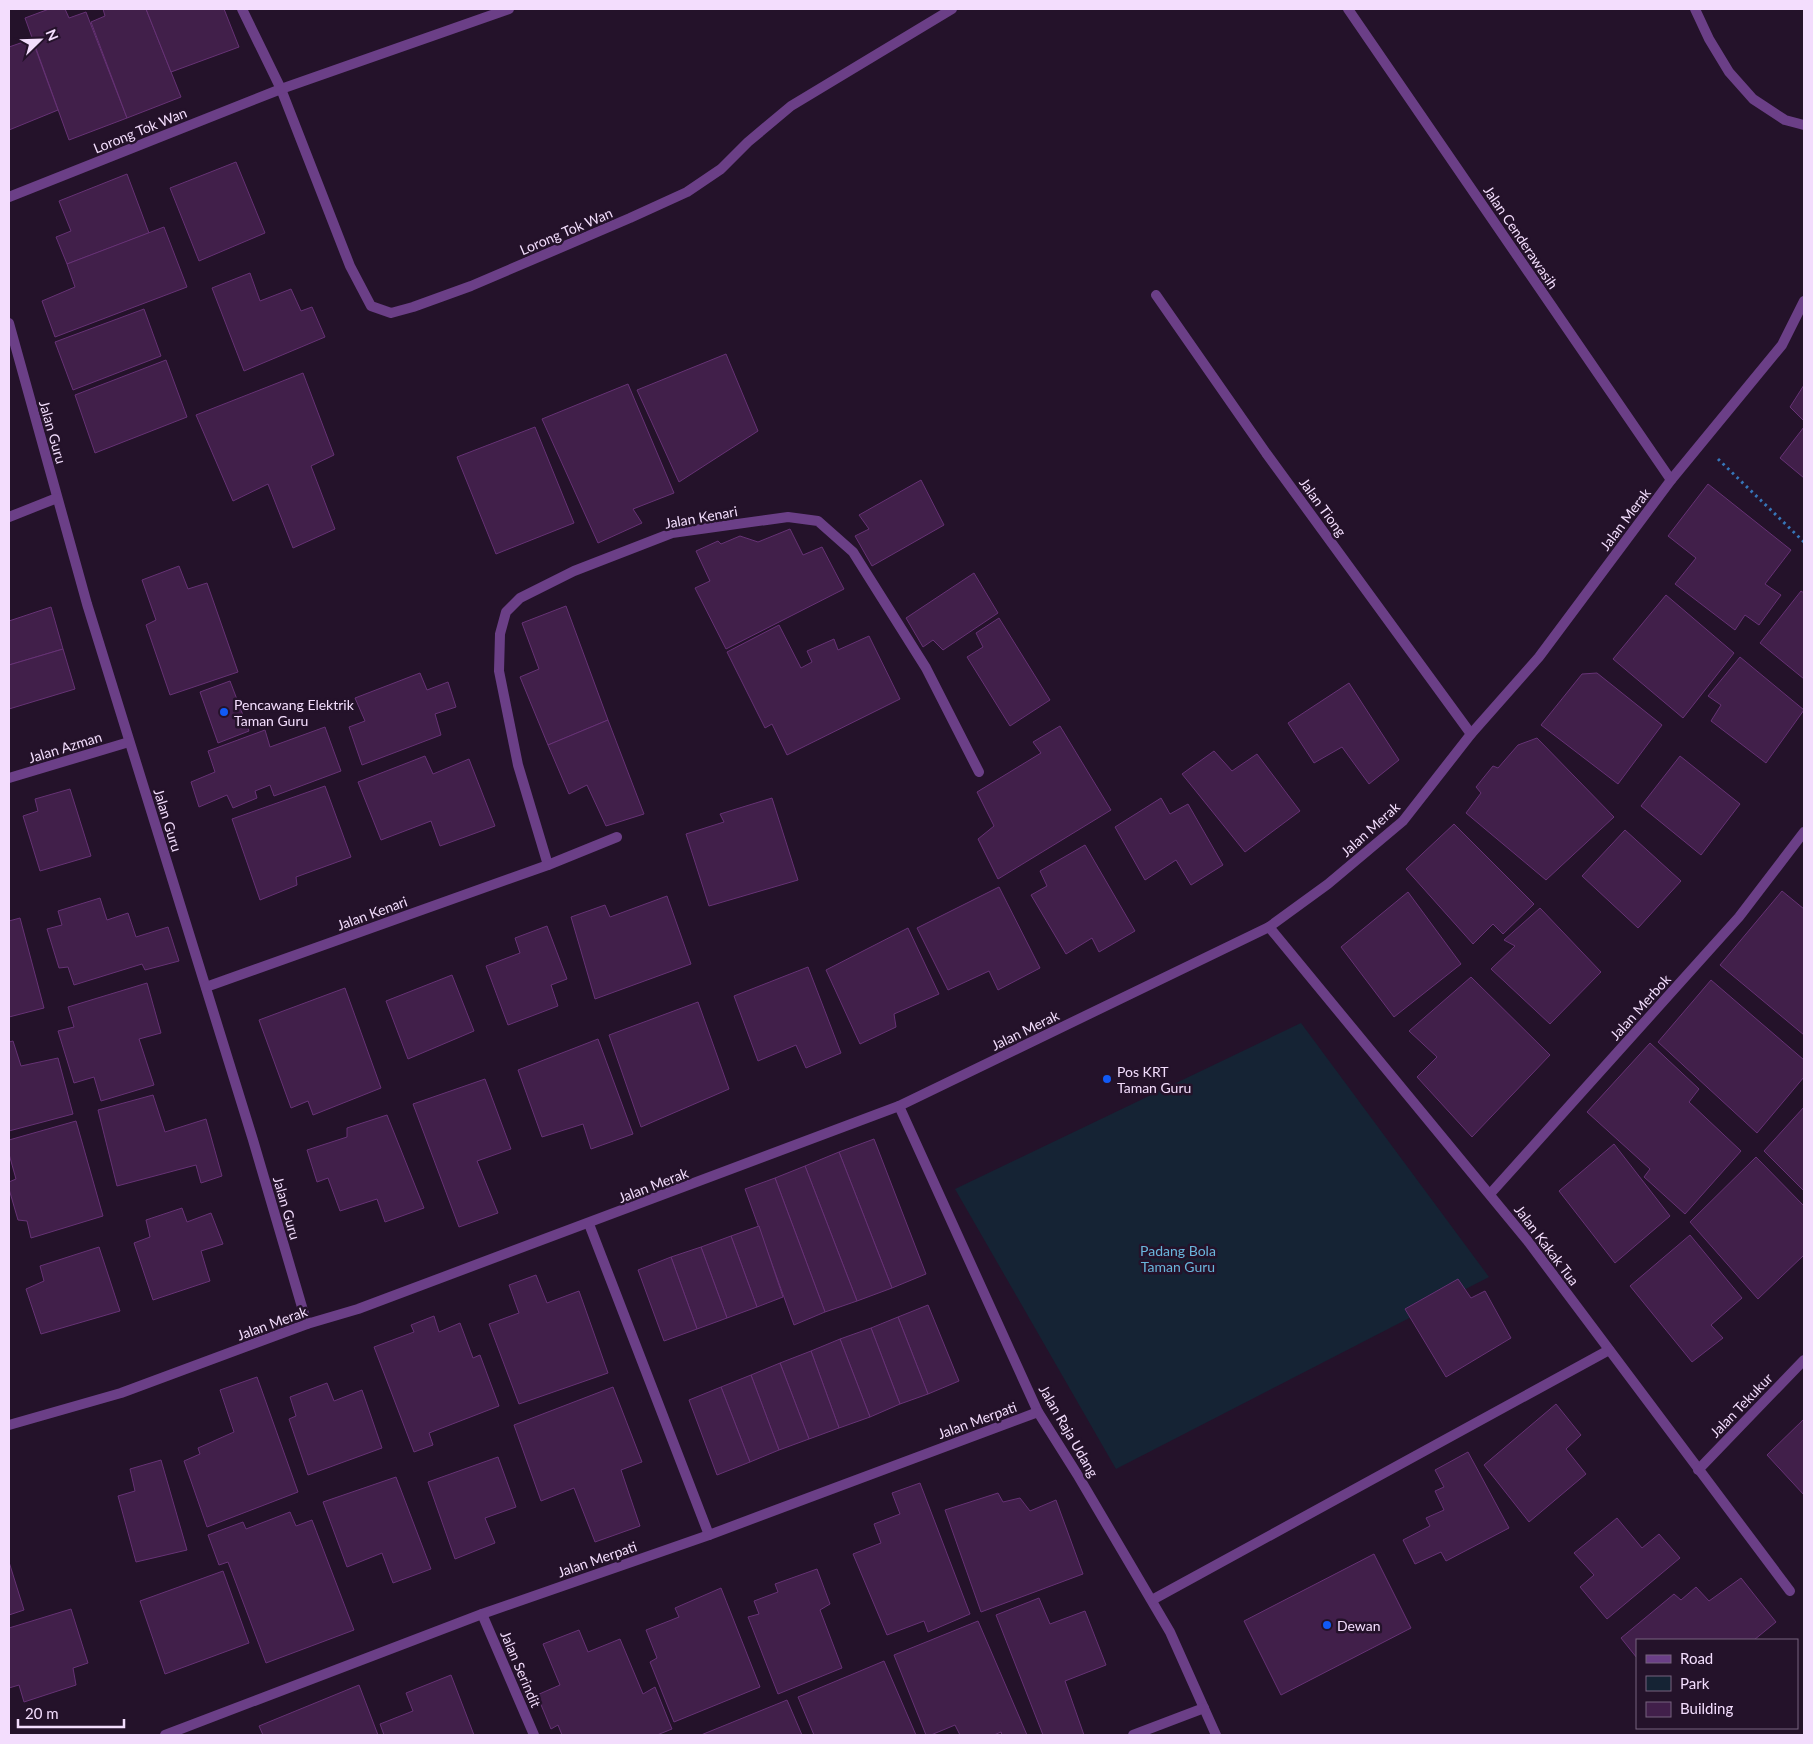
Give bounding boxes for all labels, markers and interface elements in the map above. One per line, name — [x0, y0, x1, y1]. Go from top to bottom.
north arrow — [15, 15, 65, 65]
text: N — [42, 26, 62, 43]
street label: Lorong Tok Wan — [91, 104, 189, 156]
street label: Jalan Cenderawasih — [1480, 182, 1562, 292]
street label: Lorong Tok Wan — [517, 204, 615, 258]
street label: Jalan Guru — [36, 398, 70, 466]
street label: Jalan Tiong — [1296, 474, 1350, 540]
street label: Jalan Merak — [1596, 484, 1654, 553]
street label: Jalan Kenari — [663, 502, 739, 532]
place label: Pencawang Elektrik Taman Guru — [234, 696, 355, 729]
marker: Pencawang Elektrik Taman Guru — [218, 706, 230, 718]
street label: Jalan Azman — [26, 728, 104, 766]
street label: Jalan Guru — [150, 786, 186, 854]
street label: Jalan Merak — [1337, 798, 1404, 860]
street label: Jalan Kenari — [335, 892, 409, 934]
street label: Jalan Merbok — [1606, 970, 1674, 1043]
street label: Jalan Merak — [988, 1006, 1063, 1054]
place label: Pos KRT Taman Guru — [1117, 1063, 1191, 1096]
marker: Pos KRT Taman Guru — [1101, 1073, 1113, 1085]
street label: Jalan Merak — [616, 1164, 691, 1206]
street label: Jalan Guru — [270, 1174, 304, 1242]
street label: Jalan Kakak Tua — [1511, 1201, 1583, 1289]
park label: Padang Bola Taman Guru — [1140, 1242, 1216, 1275]
street label: Jalan Merak — [235, 1302, 310, 1344]
street label: Jalan Tekukur — [1706, 1369, 1776, 1441]
street label: Jalan Raja Udang — [1036, 1382, 1102, 1480]
street label: Jalan Merpati — [935, 1398, 1019, 1442]
street label: Jalan Merpati — [555, 1537, 639, 1581]
place label: Dewan — [1337, 1617, 1381, 1634]
marker: Dewan — [1321, 1619, 1333, 1631]
street label: Jalan Serindit — [497, 1628, 545, 1710]
legend — [1636, 1639, 1798, 1729]
text: Road — [1680, 1649, 1713, 1667]
text: Park — [1680, 1674, 1710, 1692]
scale bar — [18, 1696, 124, 1728]
text: Building — [1680, 1699, 1733, 1717]
text: 20 m — [25, 1704, 59, 1722]

